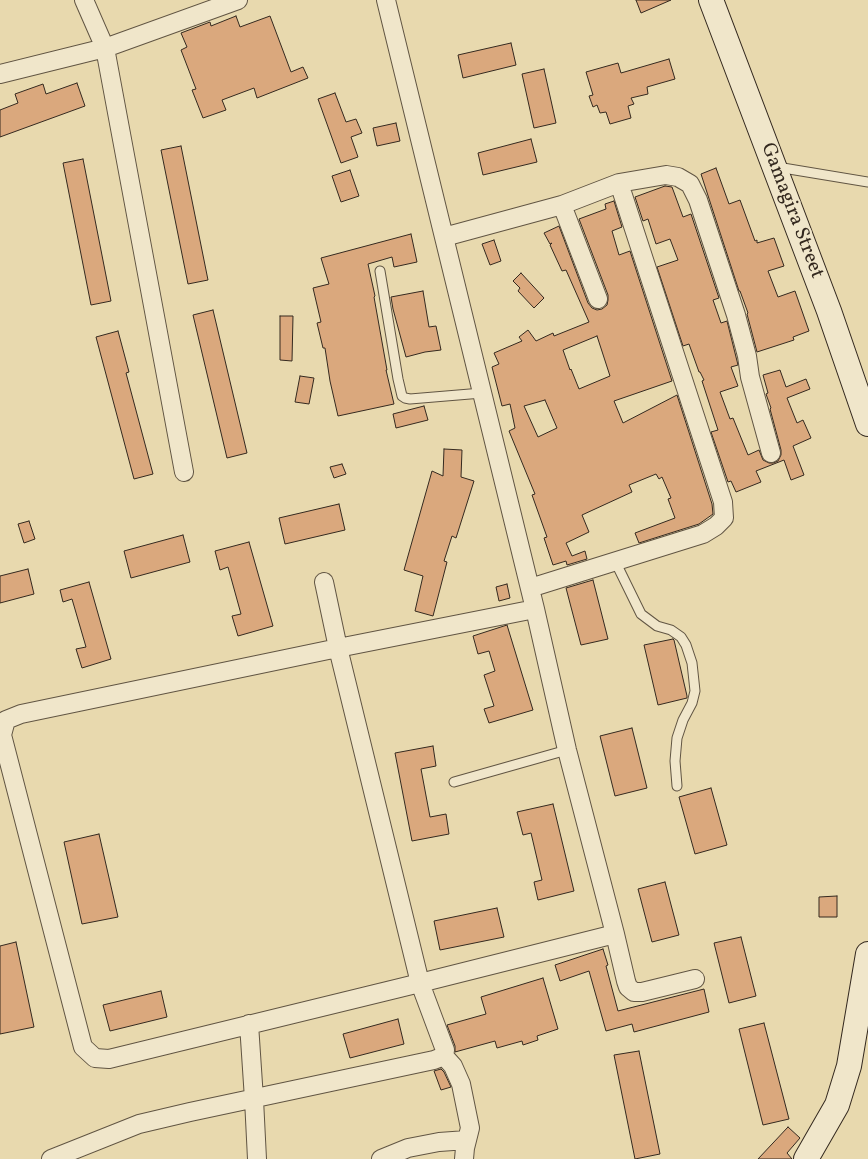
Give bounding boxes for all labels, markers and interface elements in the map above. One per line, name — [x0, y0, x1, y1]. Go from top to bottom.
street label: Gamagira Street — [754, 140, 828, 282]

